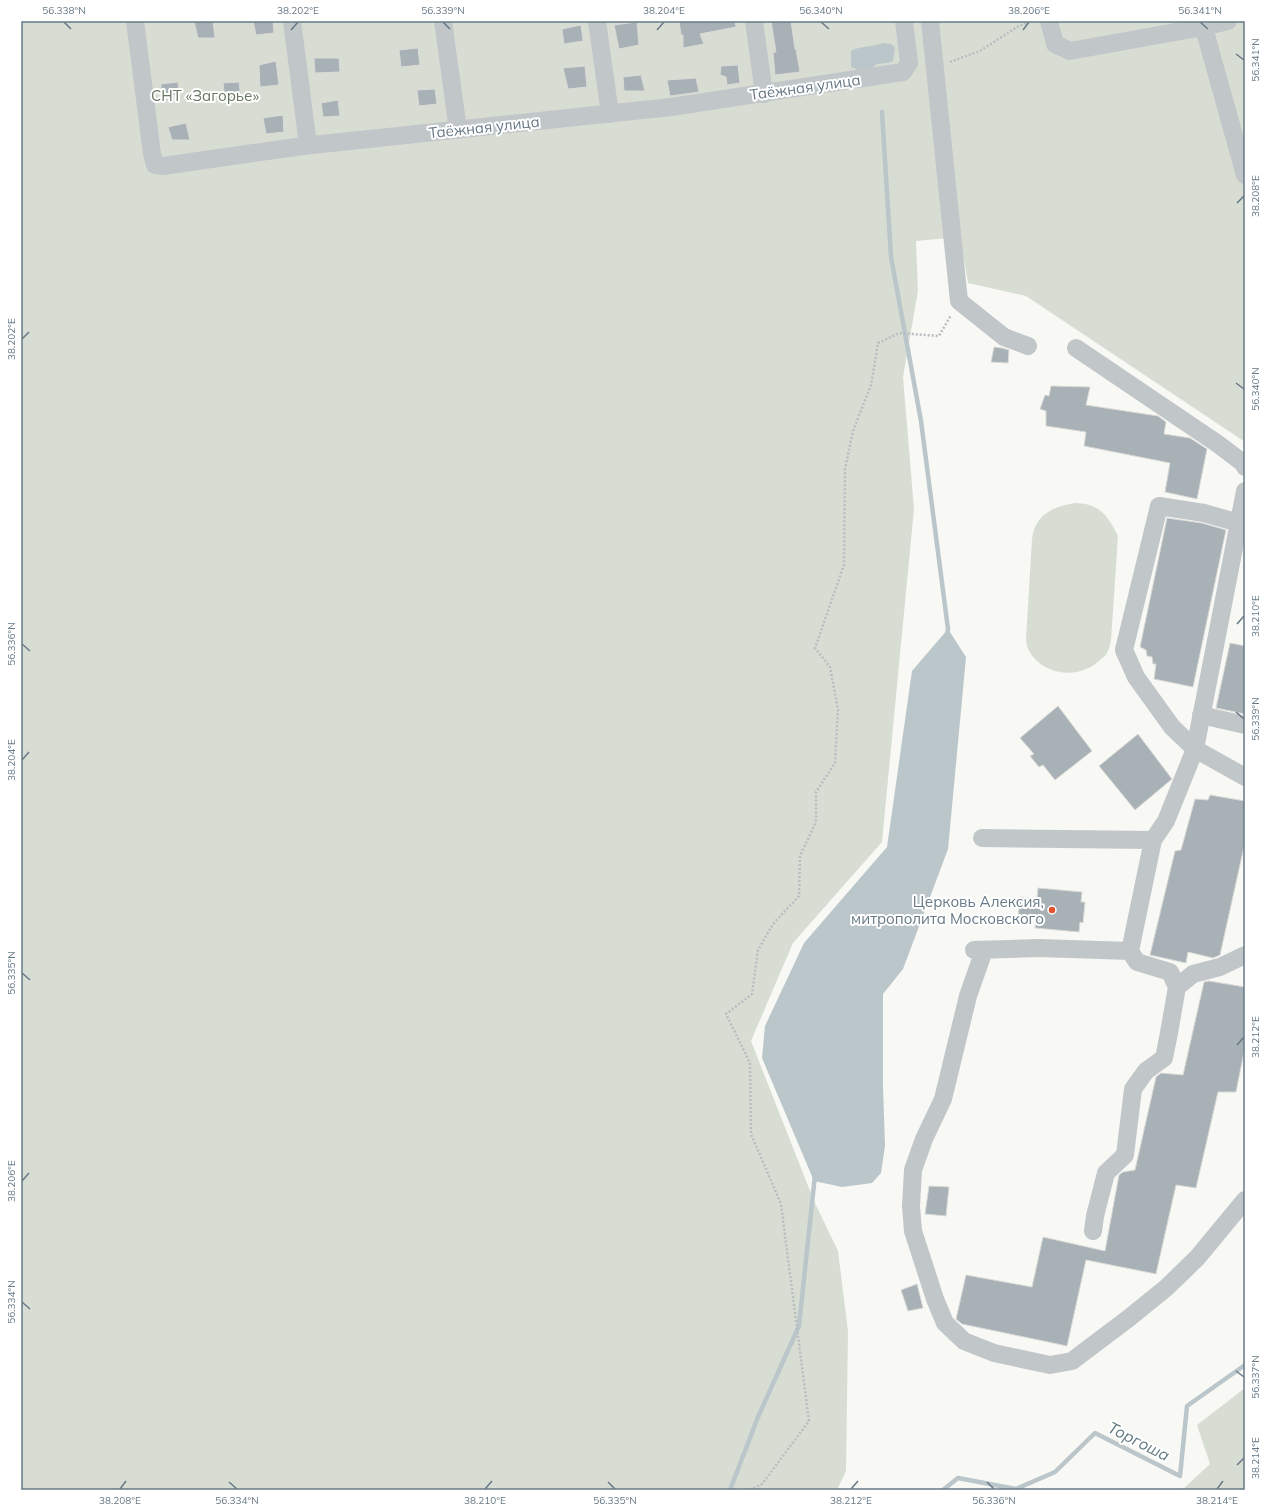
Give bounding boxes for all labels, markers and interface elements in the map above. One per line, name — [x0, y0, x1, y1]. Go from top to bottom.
text: 56.338°N — [42, 4, 86, 17]
text: 38.202°E — [277, 4, 319, 17]
text: 56.339°N — [421, 4, 465, 17]
text: 38.204°E — [643, 4, 685, 17]
text: 56.340°N — [799, 4, 843, 17]
text: 38.206°E — [1008, 4, 1050, 17]
text: 56.341°N — [1178, 4, 1222, 17]
text: 56.341°N — [1249, 38, 1262, 82]
street label: Таёжная улица — [748, 70, 862, 104]
park label: СНТ «Загорье» — [151, 86, 259, 105]
street label: Таёжная улица — [428, 112, 540, 142]
text: 38.208°E — [1249, 175, 1262, 217]
text: 38.202°E — [5, 318, 18, 360]
text: 56.340°N — [1249, 367, 1262, 411]
text: 38.210°E — [1249, 595, 1262, 637]
text: 56.336°N — [5, 622, 18, 666]
text: 56.339°N — [1249, 697, 1262, 741]
text: 38.204°E — [5, 739, 18, 781]
place label: Церковь Алексия, митрополита Московского — [851, 892, 1044, 928]
marker: Церковь Алексия, митрополита Московского — [1047, 905, 1057, 915]
text: 56.335°N — [5, 951, 18, 995]
text: 38.212°E — [1249, 1016, 1262, 1058]
text: 38.206°E — [5, 1160, 18, 1202]
text: 56.334°N — [5, 1280, 18, 1324]
text: 56.337°N — [1249, 1355, 1262, 1399]
water label: Торгоша — [1105, 1417, 1173, 1465]
text: 38.214°E — [1249, 1437, 1262, 1479]
text: 38.208°E — [99, 1494, 141, 1507]
text: 56.334°N — [215, 1494, 259, 1507]
text: 38.210°E — [464, 1494, 506, 1507]
text: 56.335°N — [593, 1494, 637, 1507]
text: 38.212°E — [830, 1494, 872, 1507]
text: 56.336°N — [972, 1494, 1016, 1507]
text: 38.214°E — [1196, 1494, 1238, 1507]

